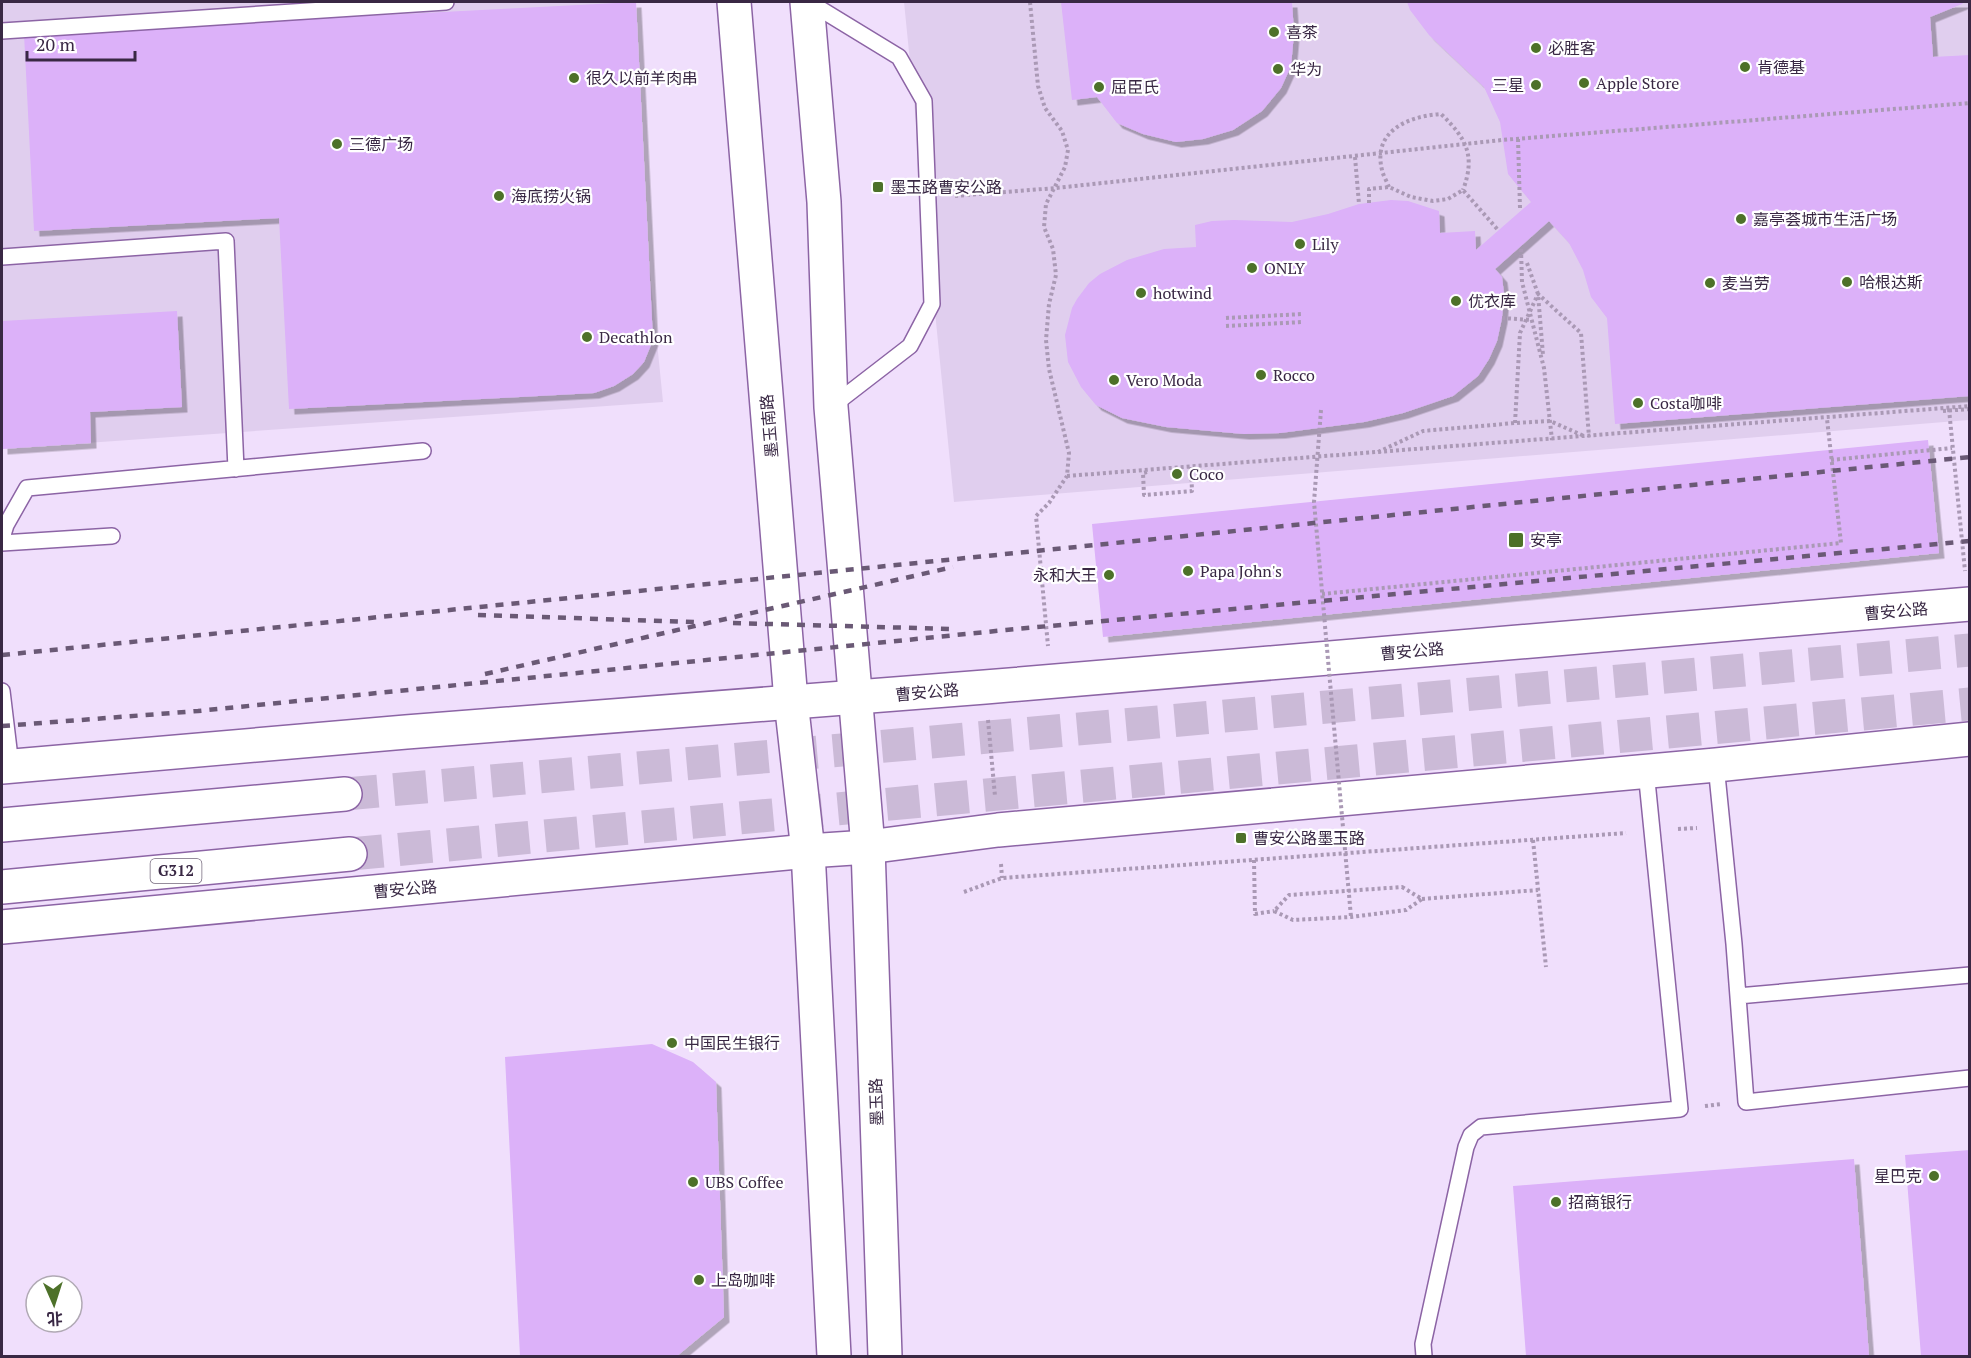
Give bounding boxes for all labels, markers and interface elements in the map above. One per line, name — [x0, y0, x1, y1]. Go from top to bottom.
place label: 喜茶 — [1286, 21, 1318, 43]
scale bar — [27, 24, 135, 62]
marker: 喜茶 — [1267, 25, 1281, 39]
text: 20 m — [36, 32, 76, 56]
place label: 必胜客 — [1548, 37, 1596, 59]
marker: 必胜客 — [1529, 41, 1543, 55]
place label: 肯德基 — [1757, 56, 1805, 78]
place label: 华为 — [1290, 58, 1322, 80]
marker: 肯德基 — [1738, 60, 1752, 74]
marker: 华为 — [1271, 62, 1285, 76]
place label: 很久以前羊肉串 — [586, 67, 698, 89]
marker: 很久以前羊肉串 — [567, 71, 581, 85]
place label: Apple Store — [1596, 72, 1679, 94]
place label: 三星 — [1492, 74, 1524, 96]
place label: 屈臣氏 — [1111, 76, 1159, 98]
marker: Apple Store — [1577, 76, 1591, 90]
marker: 三星 — [1529, 78, 1543, 92]
marker: 屈臣氏 — [1092, 80, 1106, 94]
place label: 三德广场 — [349, 133, 413, 155]
marker: 三德广场 — [330, 137, 344, 151]
place label: 墨玉路曹安公路 — [890, 176, 1002, 198]
marker: 墨玉路曹安公路 — [871, 180, 885, 194]
place label: 海底捞火锅 — [511, 185, 591, 207]
marker: 海底捞火锅 — [492, 189, 506, 203]
place label: 嘉亭荟城市生活广场 — [1753, 208, 1897, 230]
marker: 嘉亭荟城市生活广场 — [1734, 212, 1748, 226]
place label: Lily — [1312, 233, 1339, 255]
marker: Lily — [1293, 237, 1307, 251]
place label: ONLY — [1264, 257, 1306, 279]
marker: ONLY — [1245, 261, 1259, 275]
place label: 哈根达斯 — [1859, 271, 1923, 293]
place label: 麦当劳 — [1722, 272, 1770, 294]
marker: 哈根达斯 — [1840, 275, 1854, 289]
marker: 麦当劳 — [1703, 276, 1717, 290]
place label: hotwind — [1153, 282, 1212, 304]
marker: hotwind — [1134, 286, 1148, 300]
place label: 优衣库 — [1468, 290, 1516, 312]
marker: 优衣库 — [1449, 294, 1463, 308]
place label: Decathlon — [599, 326, 673, 348]
marker: Decathlon — [580, 330, 594, 344]
place label: Rocco — [1273, 364, 1315, 386]
marker: Rocco — [1254, 368, 1268, 382]
place label: Vero Moda — [1126, 369, 1202, 391]
marker: Vero Moda — [1107, 373, 1121, 387]
place label: Costa咖啡 — [1650, 392, 1722, 414]
street label: 墨玉南路 — [755, 393, 783, 459]
marker: Costa咖啡 — [1631, 396, 1645, 410]
place label: Coco — [1189, 463, 1224, 485]
marker: Coco — [1170, 467, 1184, 481]
place label: 安亭 — [1530, 529, 1562, 551]
marker: 安亭 — [1507, 531, 1525, 549]
place label: Papa John's — [1200, 560, 1282, 582]
place label: 永和大王 — [1033, 564, 1097, 586]
marker: Papa John's — [1181, 564, 1195, 578]
marker: 永和大王 — [1102, 568, 1116, 582]
street label: 曹安公路 — [1863, 597, 1929, 625]
street label: 曹安公路 — [1379, 637, 1445, 665]
street label: 曹安公路 — [894, 678, 960, 706]
place label: 曹安公路墨玉路 — [1253, 827, 1365, 849]
marker: 曹安公路墨玉路 — [1234, 831, 1248, 845]
road number: G312 — [150, 859, 201, 883]
street label: 曹安公路 — [372, 875, 438, 903]
place label: 中国民生银行 — [684, 1032, 780, 1054]
marker: 中国民生银行 — [665, 1036, 679, 1050]
street label: 墨玉路 — [864, 1078, 888, 1126]
place label: 星巴克 — [1874, 1165, 1922, 1187]
marker: 星巴克 — [1927, 1169, 1941, 1183]
place label: UBS Coffee — [705, 1171, 784, 1193]
marker: UBS Coffee — [686, 1175, 700, 1189]
place label: 招商银行 — [1568, 1191, 1632, 1213]
marker: 招商银行 — [1549, 1195, 1563, 1209]
place label: 上岛咖啡 — [711, 1269, 775, 1291]
marker: 上岛咖啡 — [692, 1273, 706, 1287]
north arrow — [24, 1274, 84, 1334]
text: 北 — [46, 1308, 63, 1330]

